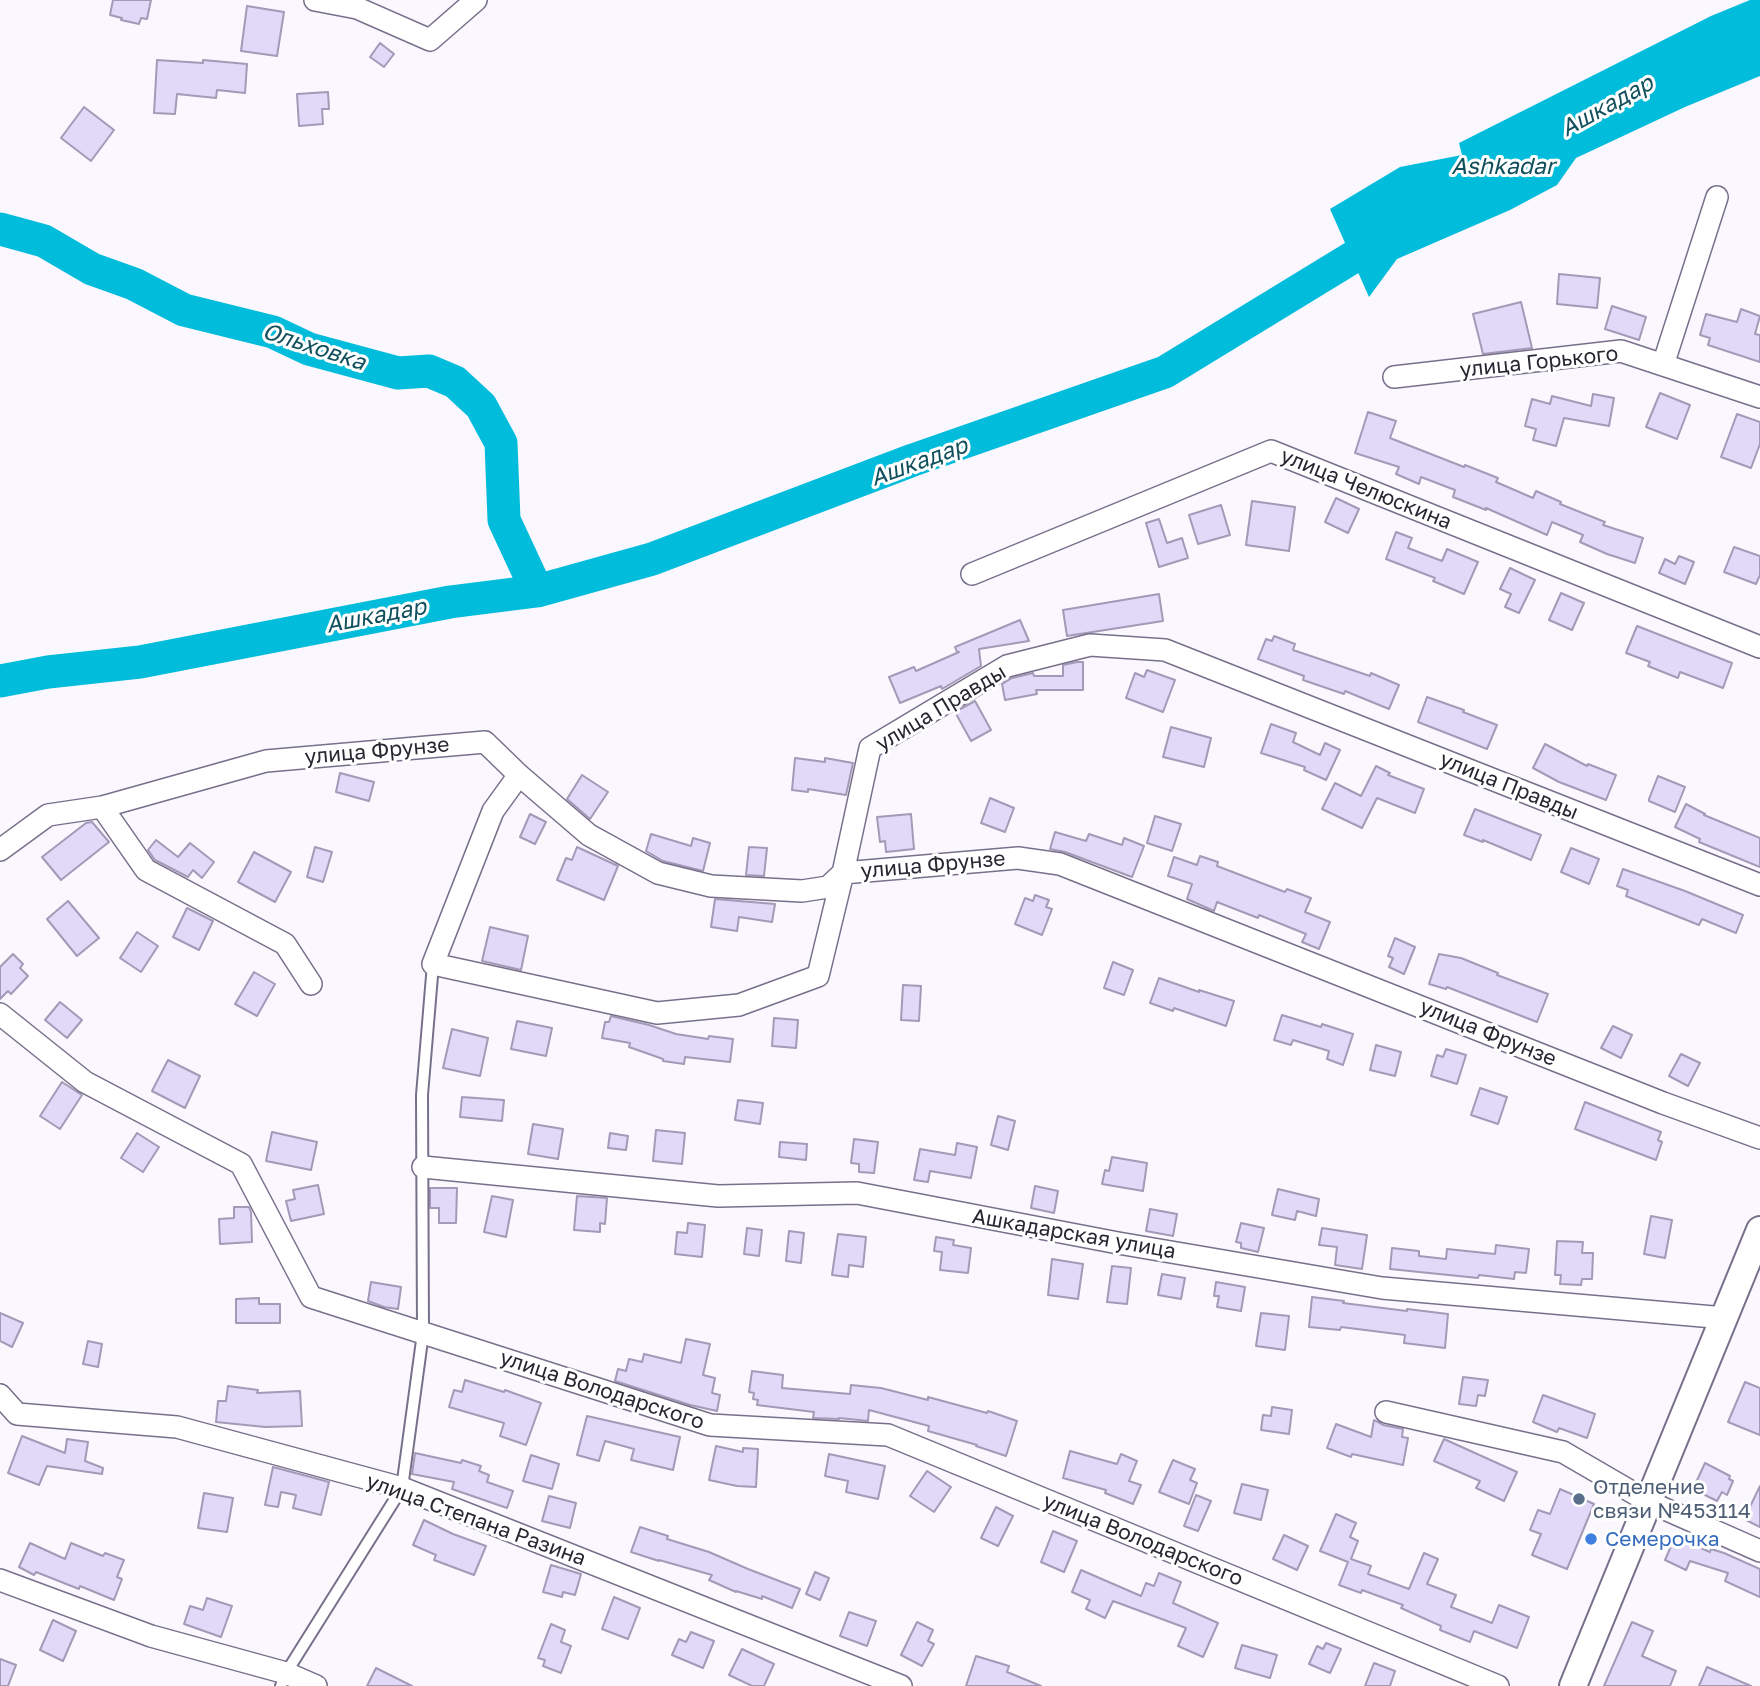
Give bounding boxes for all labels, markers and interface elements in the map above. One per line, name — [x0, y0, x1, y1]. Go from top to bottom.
water label: Ашкадар — [1556, 69, 1658, 143]
water label: Ashkadar — [1451, 153, 1555, 181]
water label: Ольховка — [259, 317, 369, 377]
street label: улица Горького — [1459, 341, 1619, 383]
water label: Ашкадар — [867, 432, 971, 492]
street label: улица Челюскина — [1277, 443, 1455, 535]
water label: Ашкадар — [324, 593, 428, 639]
street label: улица Правды — [871, 659, 1011, 757]
street label: улица Фрунзе — [304, 732, 450, 770]
street label: улица Правды — [1436, 747, 1582, 825]
street label: улица Фрунзе — [860, 846, 1006, 884]
street label: улица Фрунзе — [1416, 994, 1560, 1072]
street label: Ашкадарская улица — [970, 1204, 1178, 1264]
street label: улица Володарского — [497, 1345, 707, 1435]
street label: улица Степана Разина — [363, 1469, 589, 1571]
place label: Отделение связи №453114 — [1593, 1474, 1751, 1524]
street label: улица Володарского — [1039, 1488, 1247, 1592]
marker: Отделение связи №453114 — [1571, 1491, 1587, 1507]
place label: Семерочка — [1605, 1526, 1720, 1552]
marker: Семерочка — [1583, 1531, 1599, 1547]

